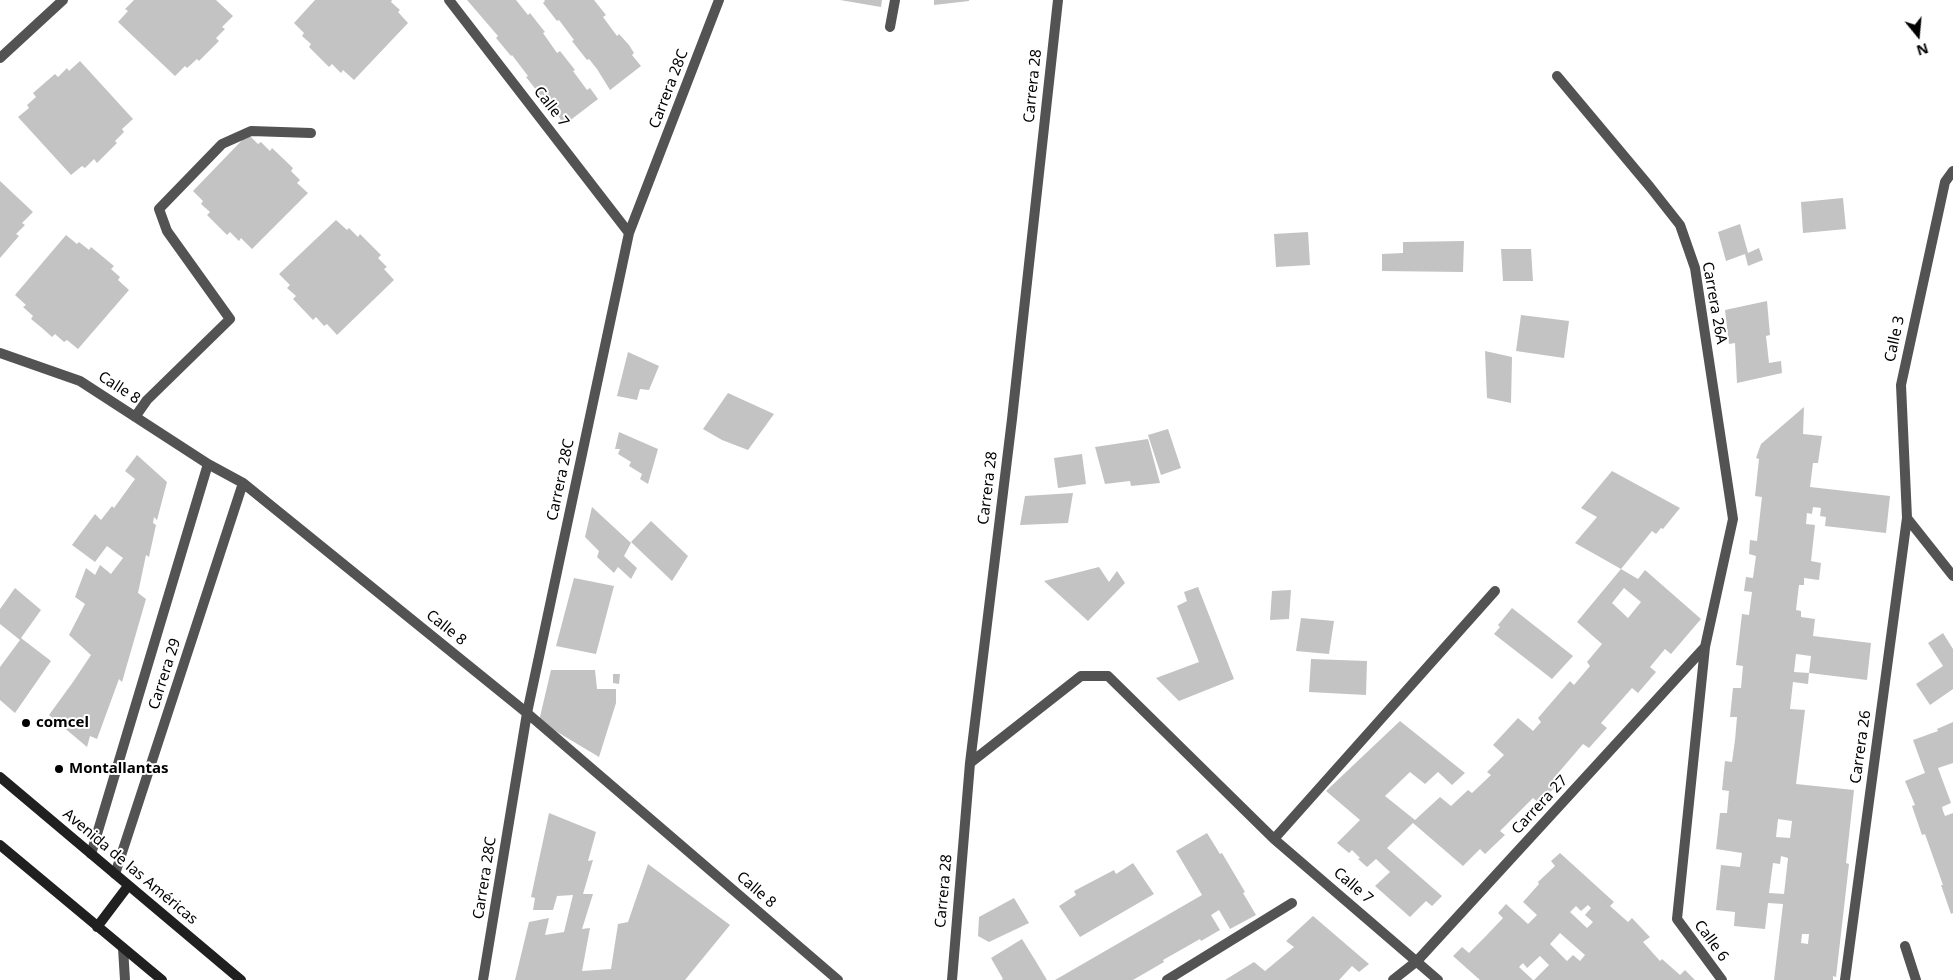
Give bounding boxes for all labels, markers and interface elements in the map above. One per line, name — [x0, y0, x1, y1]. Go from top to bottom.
north arrow — [1893, 10, 1943, 60]
text: N — [1914, 39, 1931, 61]
street label: Carrera 28C — [646, 47, 692, 131]
street label: Carrera 28 — [1020, 48, 1046, 124]
street label: Calle 7 — [530, 83, 572, 131]
street label: Carrera 26A — [1698, 260, 1730, 346]
street label: Calle 3 — [1881, 314, 1909, 364]
street label: Calle 8 — [95, 368, 143, 408]
street label: Carrera 28C — [544, 437, 578, 523]
street label: Carrera 28 — [975, 450, 1001, 526]
street label: Calle 8 — [422, 606, 470, 650]
street label: Carrera 29 — [145, 636, 185, 712]
street label: Carrera 26 — [1847, 709, 1875, 785]
place label: comcel — [36, 714, 89, 732]
marker: comcel — [20, 717, 32, 729]
place label: Montallantas — [69, 760, 168, 778]
marker: Montallantas — [53, 763, 65, 775]
street label: Carrera 27 — [1508, 772, 1572, 838]
street label: Avenida de las Américas — [59, 805, 201, 929]
street label: Carrera 28C — [470, 835, 500, 921]
street label: Carrera 28 — [932, 853, 956, 929]
street label: Calle 7 — [1330, 864, 1376, 908]
street label: Calle 8 — [733, 868, 779, 912]
street label: Calle 6 — [1690, 917, 1732, 965]

